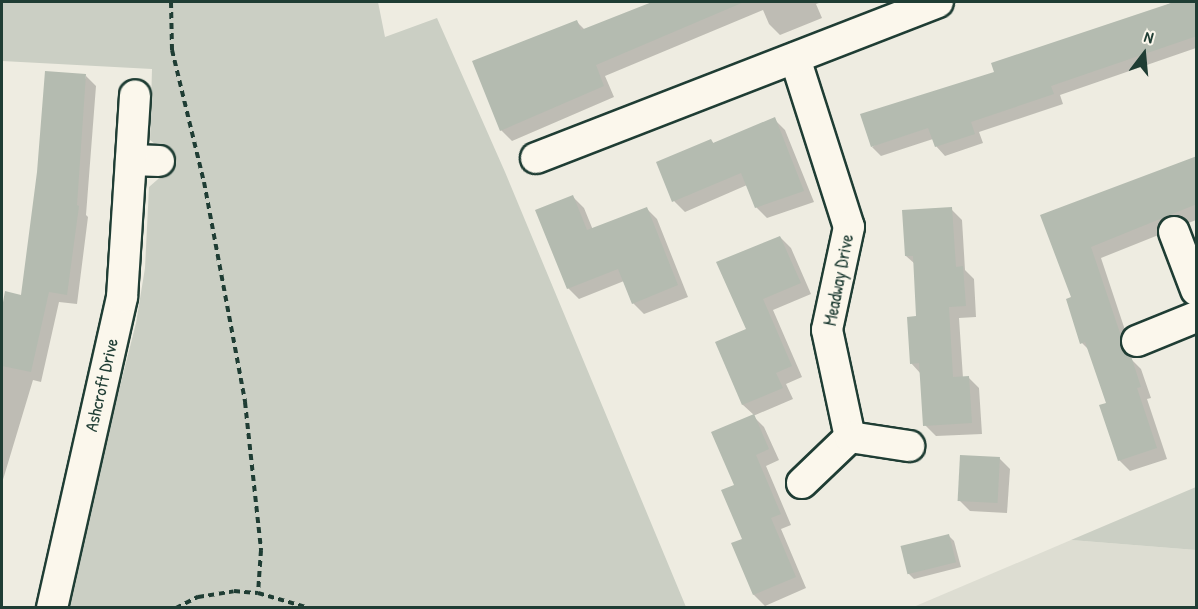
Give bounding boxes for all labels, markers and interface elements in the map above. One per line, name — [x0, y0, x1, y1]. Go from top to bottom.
north arrow — [1114, 24, 1174, 84]
text: N — [1142, 25, 1156, 48]
street label: Meadway Drive — [820, 232, 858, 328]
street label: Ashcroft Drive — [81, 336, 123, 434]

